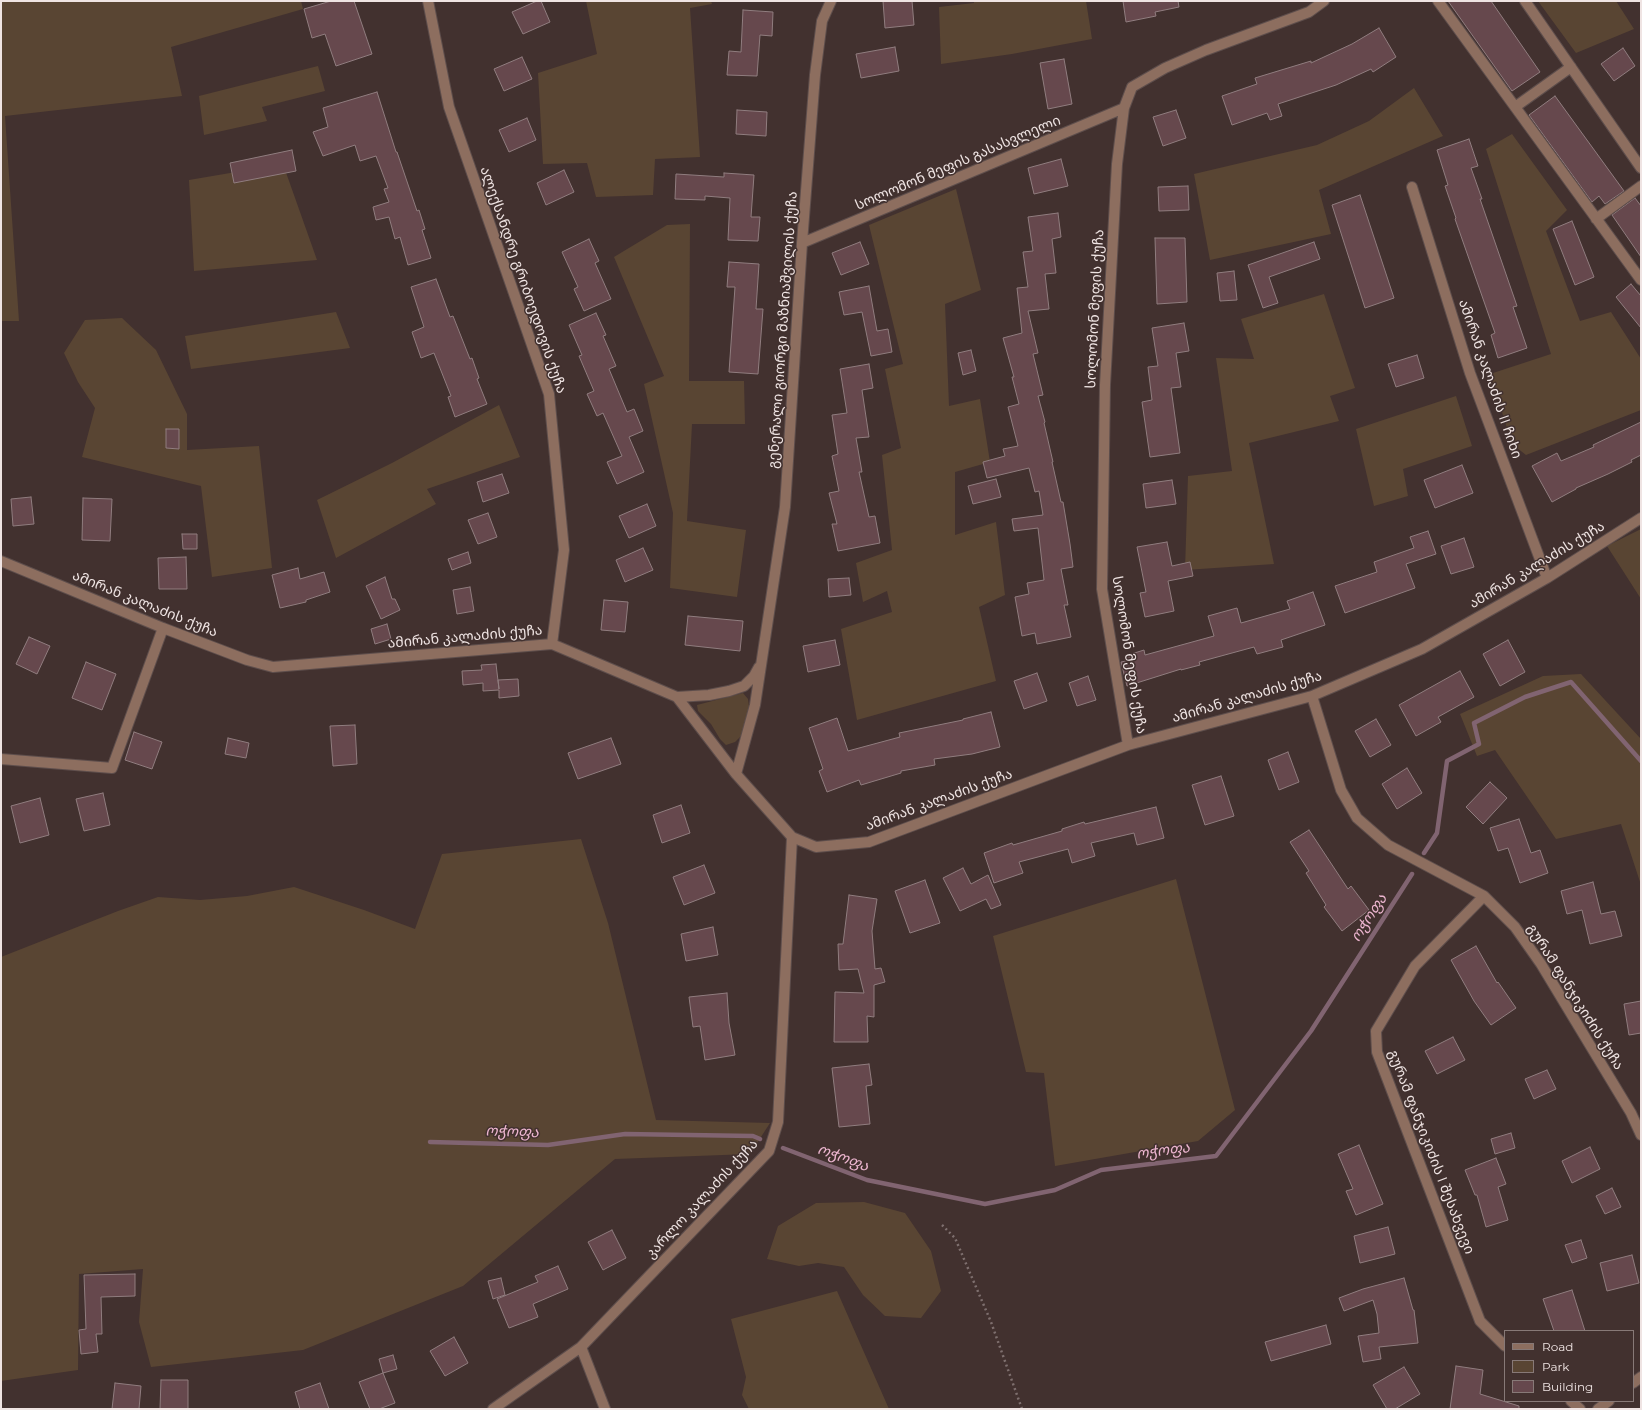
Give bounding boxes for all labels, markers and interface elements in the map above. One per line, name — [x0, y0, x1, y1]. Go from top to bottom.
street label: სოლომონ მეფის გასასვლელი — [853, 112, 1063, 214]
street label: ალექსანდრე გრიბოედოვის ქუჩა — [476, 164, 570, 396]
street label: გენერალი გიორგი მაზნიაშვილის ქუჩა — [765, 191, 801, 469]
street label: სოლომონ მეფის ქუჩა — [1082, 229, 1108, 389]
street label: ამირან კალაძის II ჩიხი — [1455, 297, 1525, 461]
street label: ამირან კალაძის ქუჩა — [1466, 518, 1608, 612]
street label: ამირან კალაძის ქუჩა — [70, 567, 220, 641]
street label: სოლომონ მეფის ქუჩა — [1108, 575, 1150, 735]
street label: ამირან კალაძის ქუჩა — [387, 622, 543, 652]
street label: ამირან კალაძის ქუჩა — [1170, 668, 1324, 726]
street label: ამირან კალაძის ქუჩა — [863, 766, 1015, 834]
water label: ოჭოფა — [1347, 891, 1391, 945]
street label: გურამ ფანჯიკიძის ქუჩა — [1523, 921, 1627, 1073]
street label: გურამ ფანჯიკიძის I შესახვევი — [1384, 1048, 1478, 1256]
water label: ოჭოფა — [485, 1122, 539, 1142]
street label: კარლო კალაძის ქუჩა — [642, 1136, 762, 1262]
water label: ოჭოფა — [1135, 1139, 1191, 1163]
water label: ოჭოფა — [815, 1140, 871, 1176]
legend — [1504, 1330, 1634, 1402]
text: Road — [1542, 1339, 1573, 1354]
text: Park — [1542, 1359, 1569, 1374]
text: Building — [1542, 1379, 1593, 1394]

